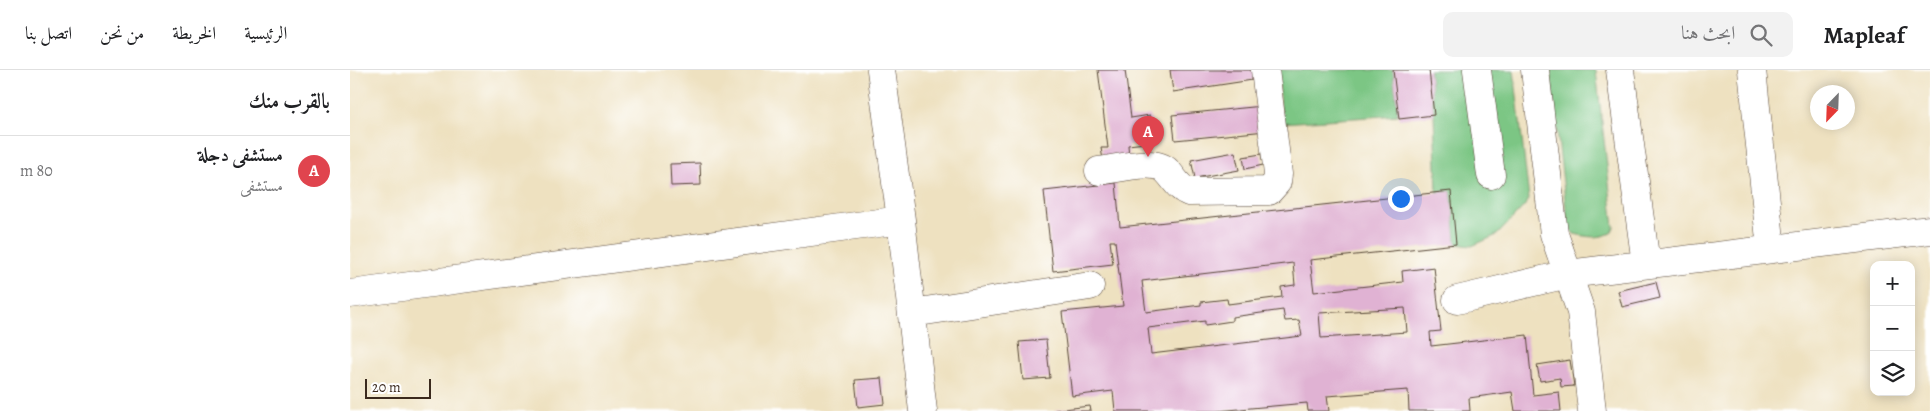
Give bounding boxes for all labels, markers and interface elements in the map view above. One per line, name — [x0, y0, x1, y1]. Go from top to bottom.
search box — [1443, 12, 1793, 57]
text: Mapleaf — [1823, 19, 1905, 51]
text: ابحث هنا — [1681, 20, 1735, 46]
text: اتصل بنا — [25, 21, 72, 45]
text: من نحن — [100, 21, 144, 45]
text: الخريطة — [172, 21, 216, 45]
text: الرئيسية — [244, 21, 287, 45]
icon: search — [1747, 21, 1775, 49]
north arrow — [1810, 85, 1855, 130]
text: بالقرب منك — [249, 87, 330, 115]
pin: A — [1132, 116, 1164, 157]
text: مستشفى دجلة — [198, 142, 283, 168]
text: 80 m — [20, 160, 53, 182]
text: A — [309, 160, 319, 182]
text: مستشفى — [240, 175, 283, 197]
your location — [1388, 186, 1414, 212]
map controls — [1870, 261, 1915, 396]
button: + — [1870, 261, 1915, 306]
button: − — [1870, 306, 1915, 351]
button: layers — [1870, 351, 1915, 396]
scale bar — [365, 376, 431, 399]
text: 20 m — [372, 378, 401, 397]

